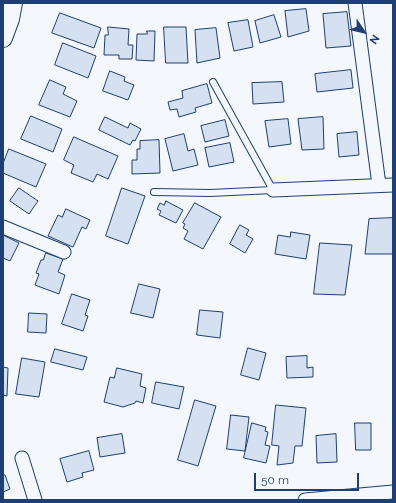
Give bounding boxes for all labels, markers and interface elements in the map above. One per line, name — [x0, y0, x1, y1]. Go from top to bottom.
north arrow — [344, 12, 384, 52]
text: N — [367, 32, 382, 46]
scale bar — [256, 465, 361, 491]
text: 50 m — [261, 473, 289, 487]

